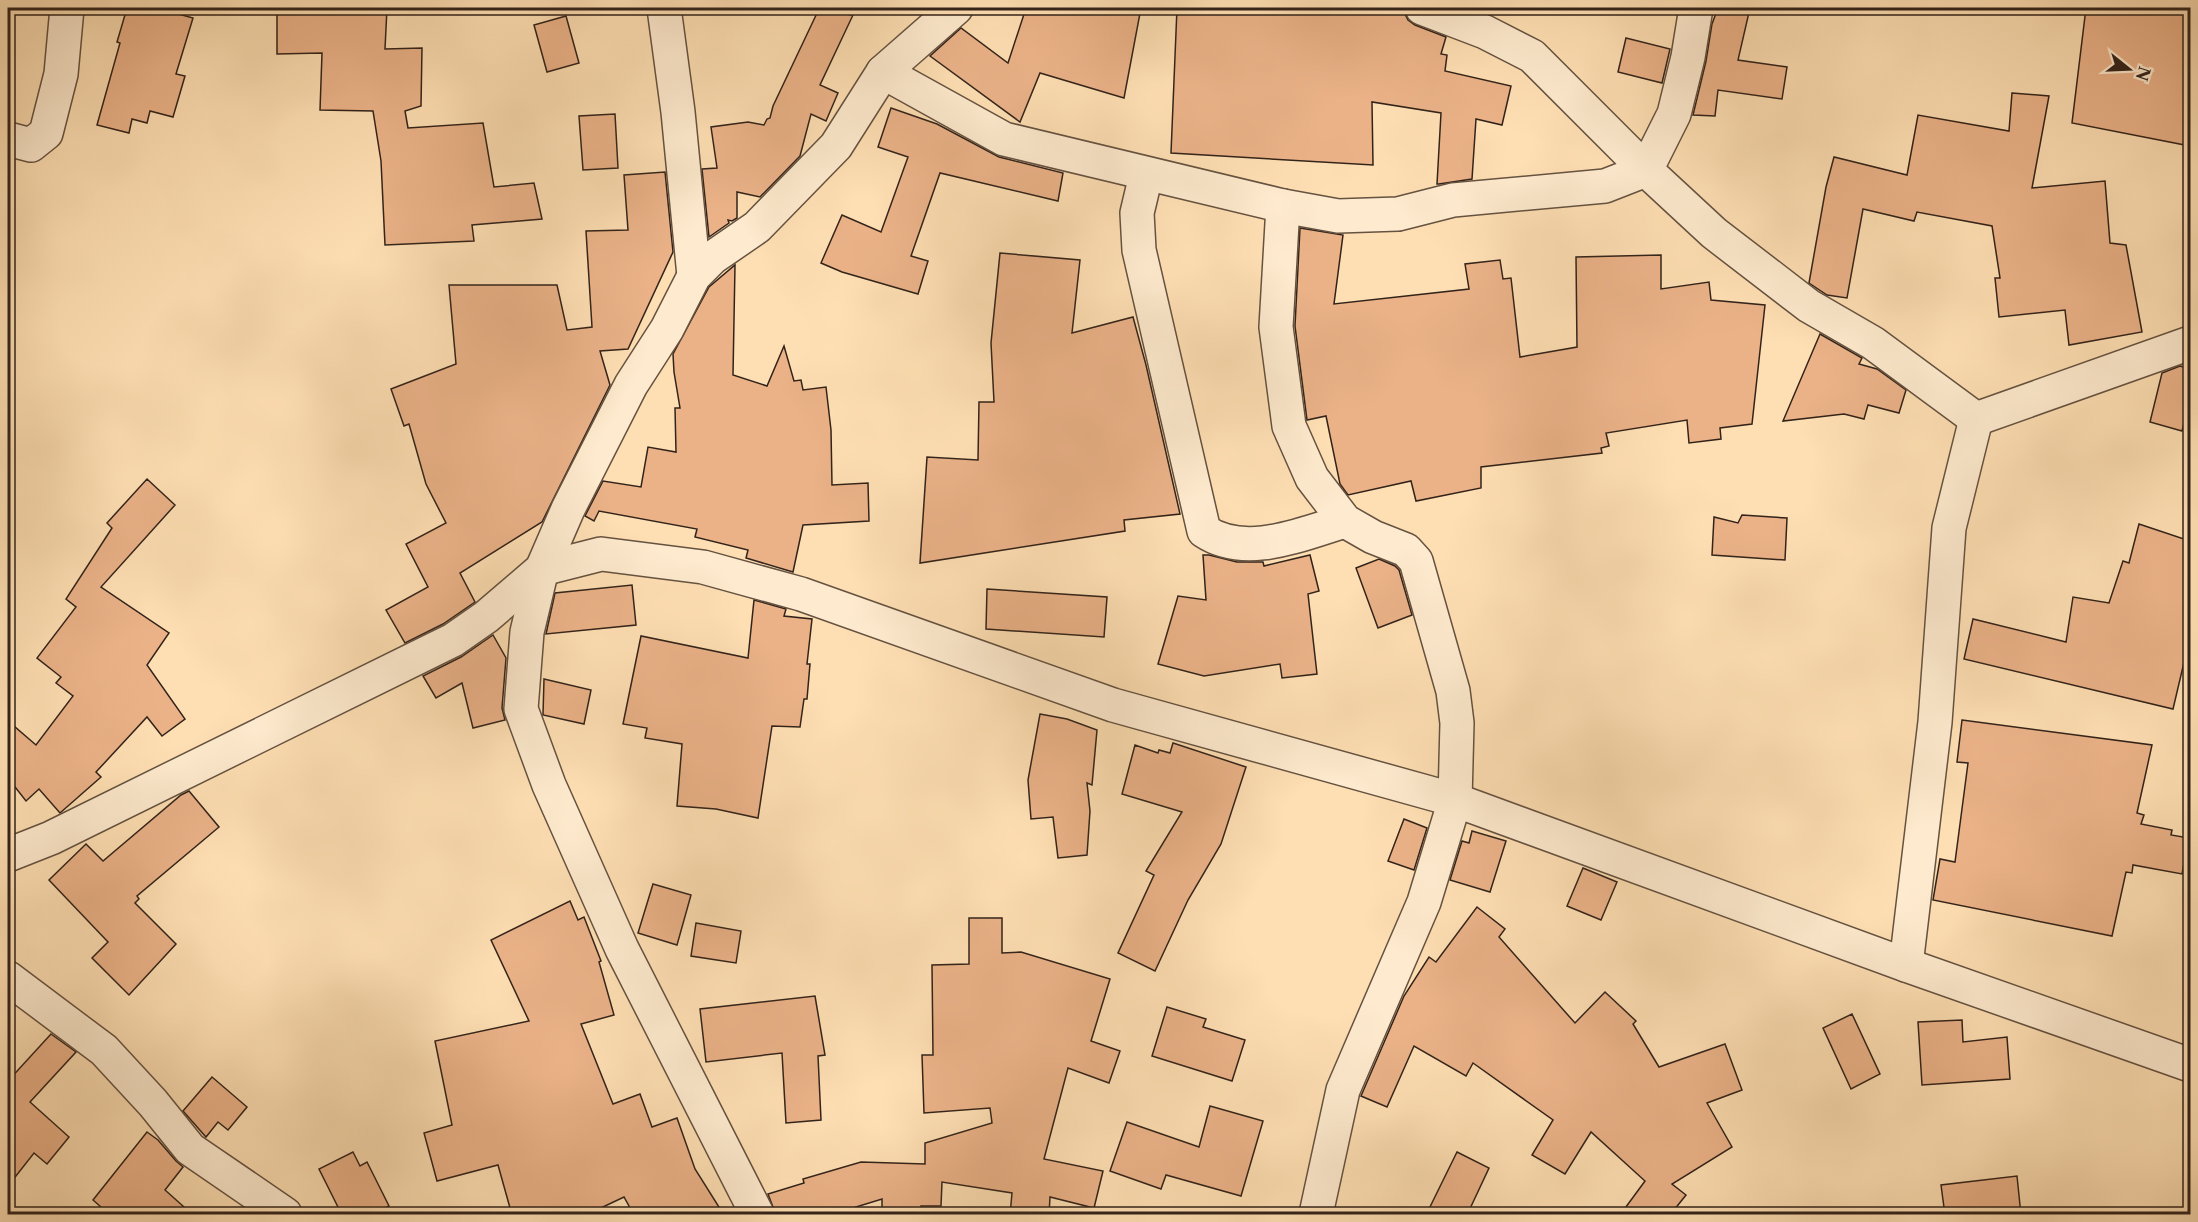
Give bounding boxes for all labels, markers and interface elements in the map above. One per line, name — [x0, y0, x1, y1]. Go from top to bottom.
north arrow — [2099, 39, 2159, 99]
text: N — [2132, 64, 2155, 83]

